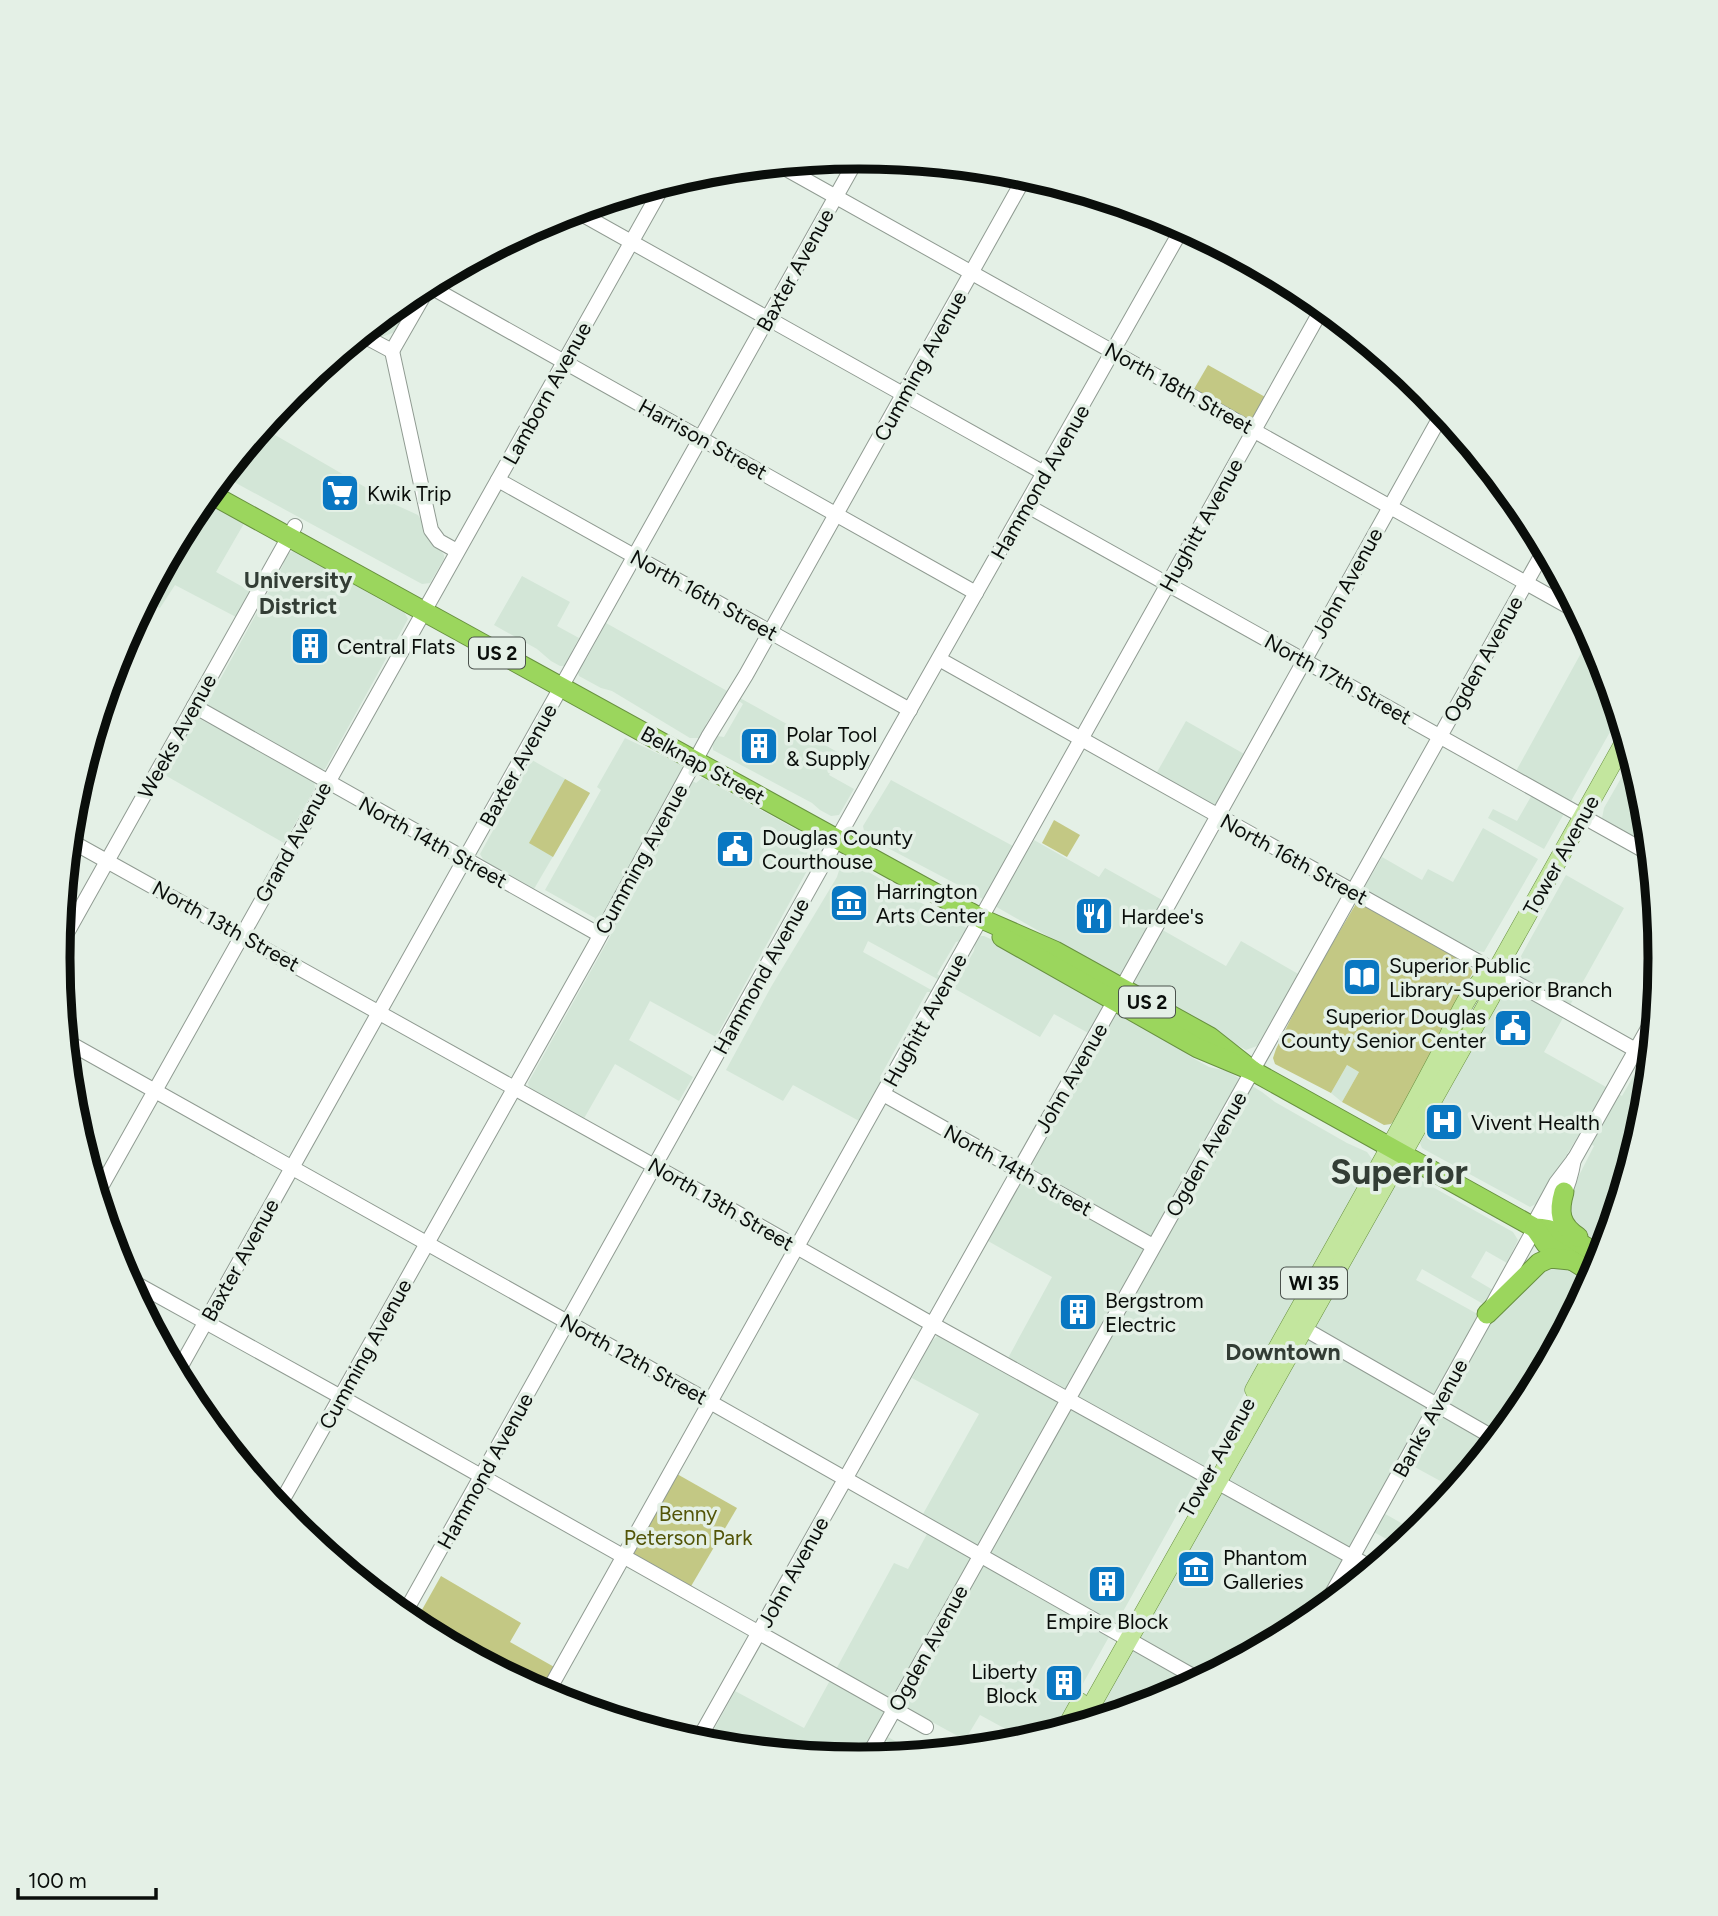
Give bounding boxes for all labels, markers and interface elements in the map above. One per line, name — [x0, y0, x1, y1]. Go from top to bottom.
street label: Baxter Avenue — [751, 204, 839, 336]
street label: Cumming Avenue — [868, 287, 972, 445]
street label: Lamborn Avenue — [498, 317, 596, 469]
street label: North 18th Street — [1101, 337, 1258, 439]
street label: Harrison Street — [634, 393, 772, 485]
street label: Hammond Avenue — [986, 400, 1094, 564]
street label: Hughitt Avenue — [1154, 454, 1248, 596]
supermarket icon: Kwik Trip — [319, 472, 361, 514]
place label: Kwik Trip — [367, 481, 451, 506]
street label: John Avenue — [1306, 523, 1388, 643]
street label: North 16th Street — [626, 544, 782, 646]
district label: University District — [244, 566, 353, 620]
street label: Ogden Avenue — [1438, 592, 1528, 726]
building icon: Central Flats — [289, 625, 331, 667]
street label: North 17th Street — [1260, 628, 1416, 730]
place label: Central Flats — [337, 634, 455, 659]
road number: US 2 — [469, 638, 525, 668]
street label: Weeks Avenue — [133, 669, 221, 803]
street label: Baxter Avenue — [474, 699, 562, 831]
street label: Belknap Street — [637, 721, 769, 809]
place label: Polar Tool & Supply — [786, 722, 877, 771]
building icon: Polar Tool & Supply — [738, 725, 780, 767]
street label: Grand Avenue — [250, 777, 336, 907]
street label: Cumming Avenue — [589, 780, 693, 938]
street label: North 14th Street — [354, 791, 512, 893]
street label: Tower Avenue — [1518, 791, 1604, 919]
street label: North 16th Street — [1216, 808, 1372, 910]
place label: Douglas County Courthouse — [762, 825, 913, 874]
public building icon: Douglas County Courthouse — [714, 828, 756, 870]
street label: North 13th Street — [148, 875, 304, 977]
place label: Harrington Arts Center — [876, 879, 985, 928]
museum icon: Harrington Arts Center — [828, 882, 870, 924]
street label: Hammond Avenue — [708, 894, 814, 1058]
restaurant icon: Hardee's — [1073, 895, 1115, 937]
place label: Hardee's — [1121, 904, 1204, 929]
street label: Hughitt Avenue — [878, 949, 972, 1091]
place label: Superior Public Library-Superior Branch — [1389, 953, 1612, 1002]
library icon: Superior Public Library-Superior Branch — [1341, 956, 1383, 998]
road number: US 2 — [1119, 986, 1175, 1018]
place label: Superior Douglas County Senior Center — [1281, 1004, 1486, 1053]
public building icon: Superior Douglas County Senior Center — [1492, 1007, 1534, 1049]
street label: John Avenue — [1030, 1019, 1112, 1137]
street label: Ogden Avenue — [1160, 1087, 1252, 1221]
hospital icon: Vivent Health — [1423, 1101, 1465, 1143]
place label: Vivent Health — [1471, 1110, 1600, 1135]
street label: North 14th Street — [939, 1119, 1097, 1221]
district label: Superior — [1330, 1151, 1468, 1193]
street label: North 13th Street — [644, 1152, 798, 1256]
street label: Baxter Avenue — [196, 1194, 284, 1326]
road number: WI 35 — [1281, 1268, 1347, 1298]
street label: Cumming Avenue — [313, 1275, 417, 1433]
place label: Bergstrom Electric — [1105, 1288, 1204, 1337]
building icon: Bergstrom Electric — [1057, 1291, 1099, 1333]
street label: North 12th Street — [556, 1308, 712, 1410]
district label: Downtown — [1225, 1338, 1341, 1366]
street label: Banks Avenue — [1387, 1354, 1473, 1482]
street label: Hammond Avenue — [432, 1389, 538, 1553]
street label: Tower Avenue — [1174, 1393, 1260, 1521]
park label: Benny Peterson Park — [624, 1501, 753, 1550]
street label: John Avenue — [752, 1512, 834, 1632]
place label: Phantom Galleries — [1223, 1545, 1307, 1594]
museum icon: Phantom Galleries — [1175, 1548, 1217, 1590]
building icon: Empire Block — [1086, 1563, 1128, 1605]
street label: Ogden Avenue — [883, 1581, 973, 1715]
place label: Empire Block — [1046, 1609, 1169, 1634]
place label: Liberty Block — [971, 1659, 1038, 1708]
building icon: Liberty Block — [1043, 1662, 1085, 1704]
scale bar — [18, 1856, 156, 1900]
text: 100 m — [28, 1868, 87, 1893]

